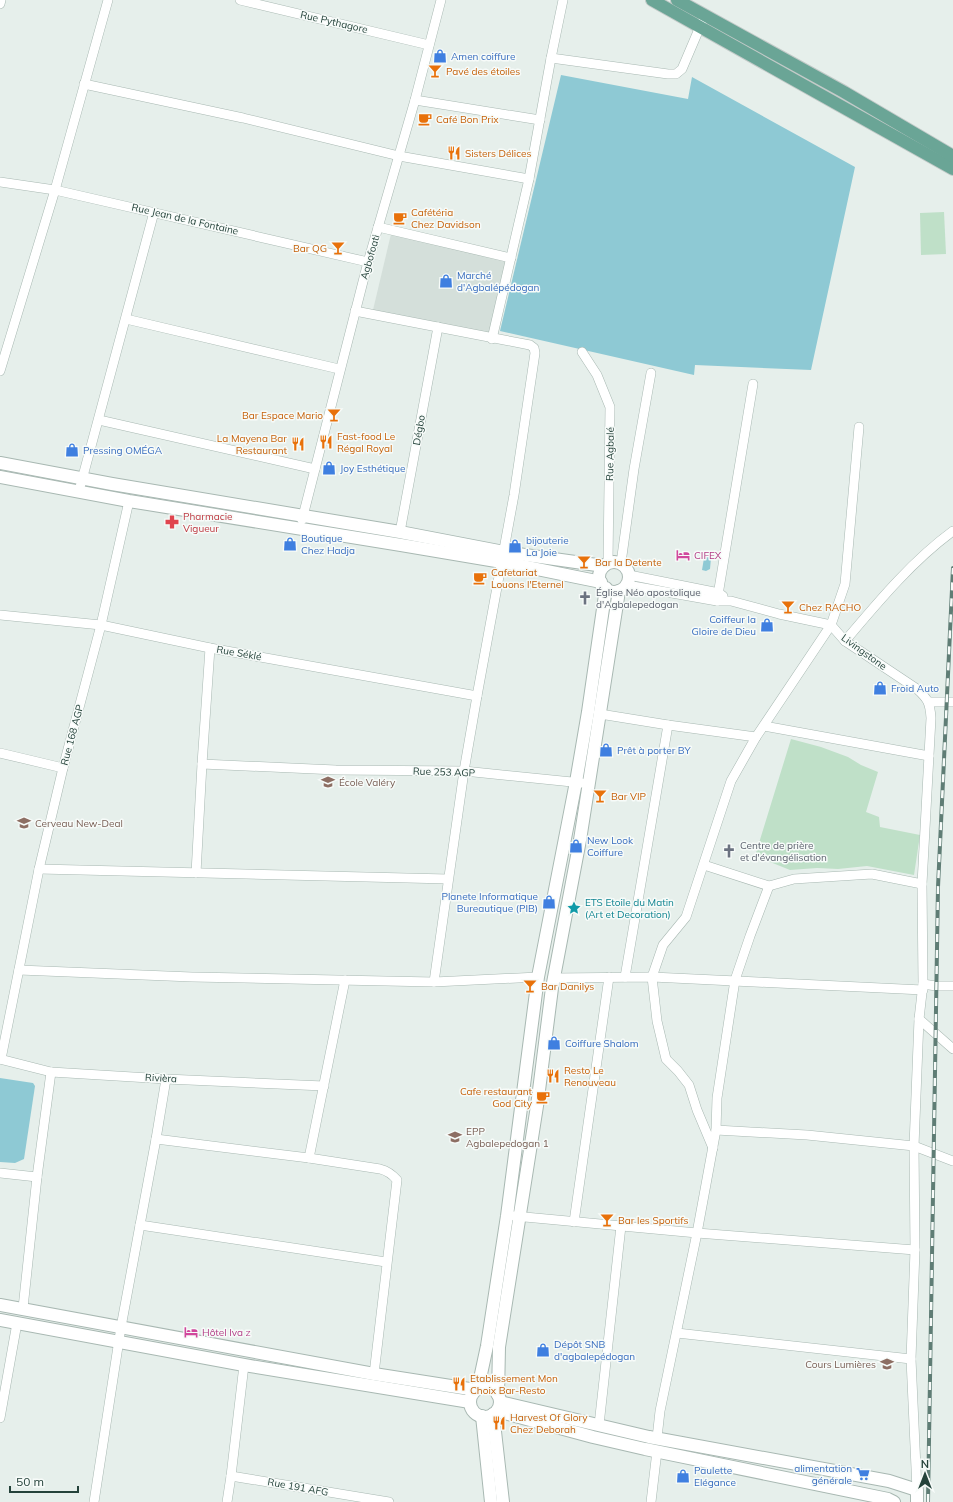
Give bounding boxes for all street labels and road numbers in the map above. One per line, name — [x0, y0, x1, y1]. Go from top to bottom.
street label: Rue Pythagore — [299, 8, 369, 36]
street label: Rue Jean de la Fontaine — [130, 200, 240, 238]
street label: Agbofoati — [357, 233, 383, 281]
street label: Dégbo — [410, 413, 428, 446]
street label: Rue Agbalé — [603, 427, 617, 481]
street label: Livingstone — [839, 631, 889, 673]
street label: Rue Séklé — [216, 643, 262, 663]
street label: Rue 168 AGP — [58, 703, 86, 767]
street label: Rue 253 AGP — [413, 764, 476, 780]
street label: Rivièra — [145, 1071, 177, 1085]
street label: Rue 191 AFG — [267, 1475, 329, 1499]

